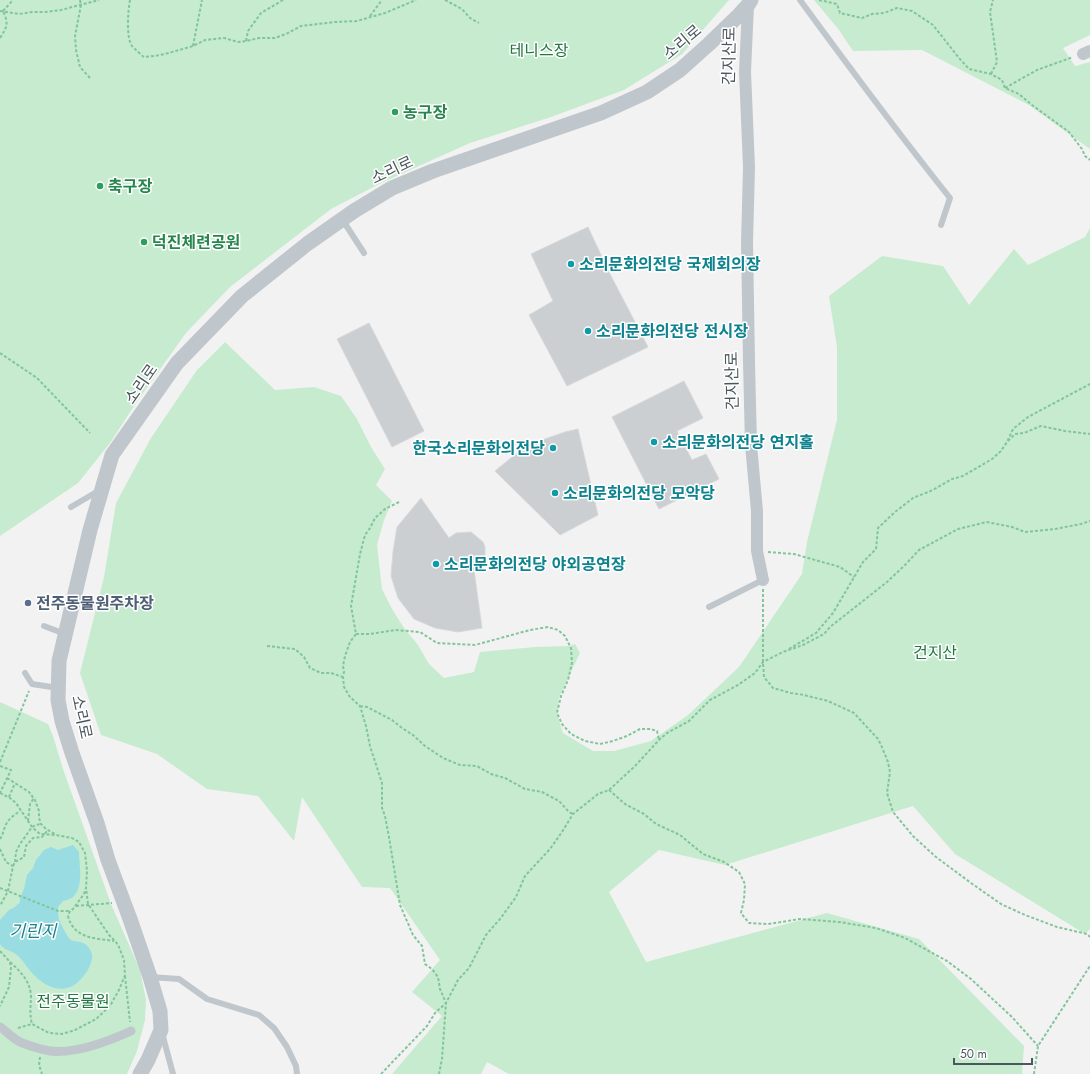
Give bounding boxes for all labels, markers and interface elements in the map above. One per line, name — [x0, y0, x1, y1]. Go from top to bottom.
street label: 소리로 — [658, 19, 707, 65]
street label: 건지산로 — [717, 26, 741, 86]
park label: 테니스장 — [510, 39, 569, 62]
place label: 농구장 — [403, 101, 447, 124]
marker: 농구장 — [390, 107, 400, 117]
street label: 소리로 — [367, 150, 417, 190]
place label: 축구장 — [108, 175, 152, 198]
marker: 축구장 — [95, 181, 105, 191]
place label: 덕진체련공원 — [152, 231, 240, 254]
marker: 덕진체련공원 — [139, 237, 149, 247]
place label: 소리문화의전당 국제회의장 — [579, 253, 761, 276]
marker: 소리문화의전당 국제회의장 — [566, 259, 576, 269]
place label: 소리문화의전당 전시장 — [596, 320, 748, 343]
marker: 소리문화의전당 전시장 — [583, 326, 593, 336]
street label: 건지산로 — [720, 351, 744, 411]
street label: 소리로 — [119, 359, 163, 409]
place label: 소리문화의전당 연지홀 — [662, 431, 814, 454]
place label: 한국소리문화의전당 — [413, 437, 545, 460]
marker: 소리문화의전당 연지홀 — [649, 437, 659, 447]
marker: 한국소리문화의전당 — [548, 443, 558, 453]
place label: 소리문화의전당 모악당 — [563, 482, 715, 505]
marker: 소리문화의전당 모악당 — [550, 488, 560, 498]
place label: 소리문화의전당 야외공연장 — [444, 553, 626, 576]
marker: 소리문화의전당 야외공연장 — [431, 559, 441, 569]
place label: 전주동물원주차장 — [36, 592, 154, 615]
marker: 전주동물원주차장 — [23, 598, 33, 608]
park label: 건지산 — [913, 641, 957, 664]
street label: 소리로 — [66, 693, 98, 741]
water label: 기린지 — [10, 919, 58, 943]
park label: 전주동물원 — [36, 990, 110, 1013]
scale bar — [954, 1040, 1032, 1066]
text: 50 m — [960, 1045, 987, 1063]

